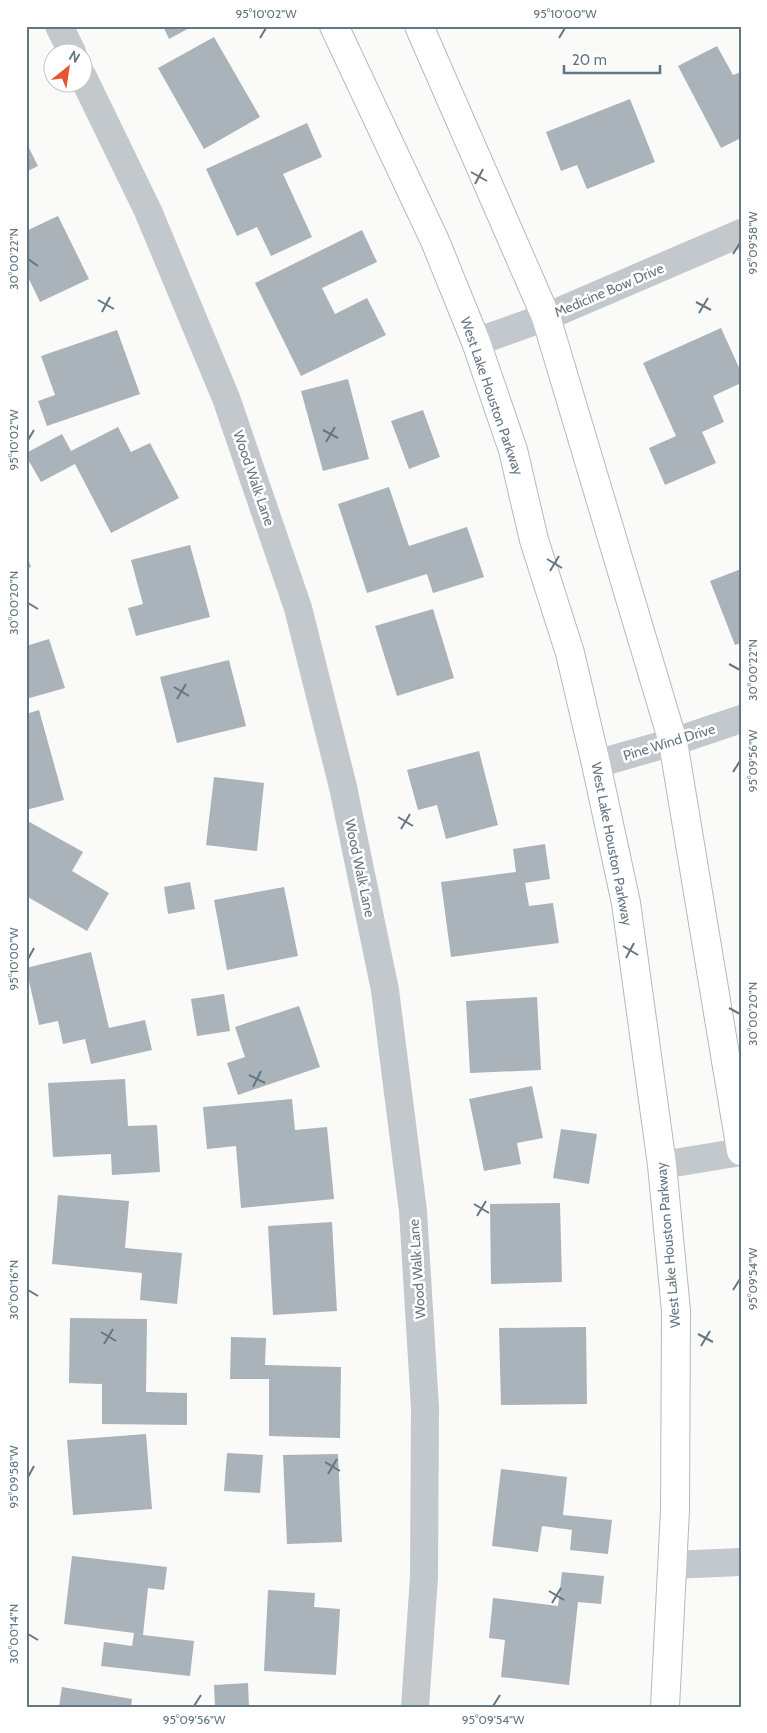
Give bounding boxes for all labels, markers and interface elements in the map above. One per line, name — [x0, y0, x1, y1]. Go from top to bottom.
text: 95°10'02"W — [235, 6, 297, 21]
text: 95°10'00"W — [533, 6, 597, 21]
north arrow — [42, 42, 92, 92]
scale bar — [564, 42, 661, 74]
text: N — [66, 46, 83, 67]
text: 20 m — [572, 51, 607, 69]
text: 95°09'58"W — [745, 211, 760, 275]
text: 30°00'22"N — [6, 228, 21, 290]
street label: Medicine Bow Drive — [552, 259, 666, 321]
street label: West Lake Houston Parkway — [456, 314, 528, 478]
text: 95°10'02"W — [6, 409, 21, 471]
street label: Wood Walk Lane — [229, 428, 279, 528]
text: 30°00'20"N — [6, 571, 21, 635]
text: 30°00'22"N — [745, 639, 760, 701]
street label: Pine Wind Drive — [621, 719, 717, 765]
text: 95°09'56"W — [745, 729, 760, 792]
street label: West Lake Houston Parkway — [587, 761, 637, 927]
street label: Wood Walk Lane — [341, 817, 379, 919]
text: 95°10'00"W — [6, 927, 21, 991]
text: 30°00'20"N — [745, 982, 760, 1046]
street label: West Lake Houston Parkway — [652, 1161, 684, 1329]
street label: Wood Walk Lane — [405, 1219, 429, 1319]
text: 95°09'54"W — [745, 1247, 760, 1310]
text: 30°00'16"N — [6, 1260, 21, 1320]
text: 95°09'58"W — [6, 1445, 21, 1509]
text: 30°00'14"N — [6, 1604, 21, 1664]
text: 95°09'56"W — [163, 1712, 226, 1727]
text: 95°09'54"W — [462, 1712, 525, 1727]

